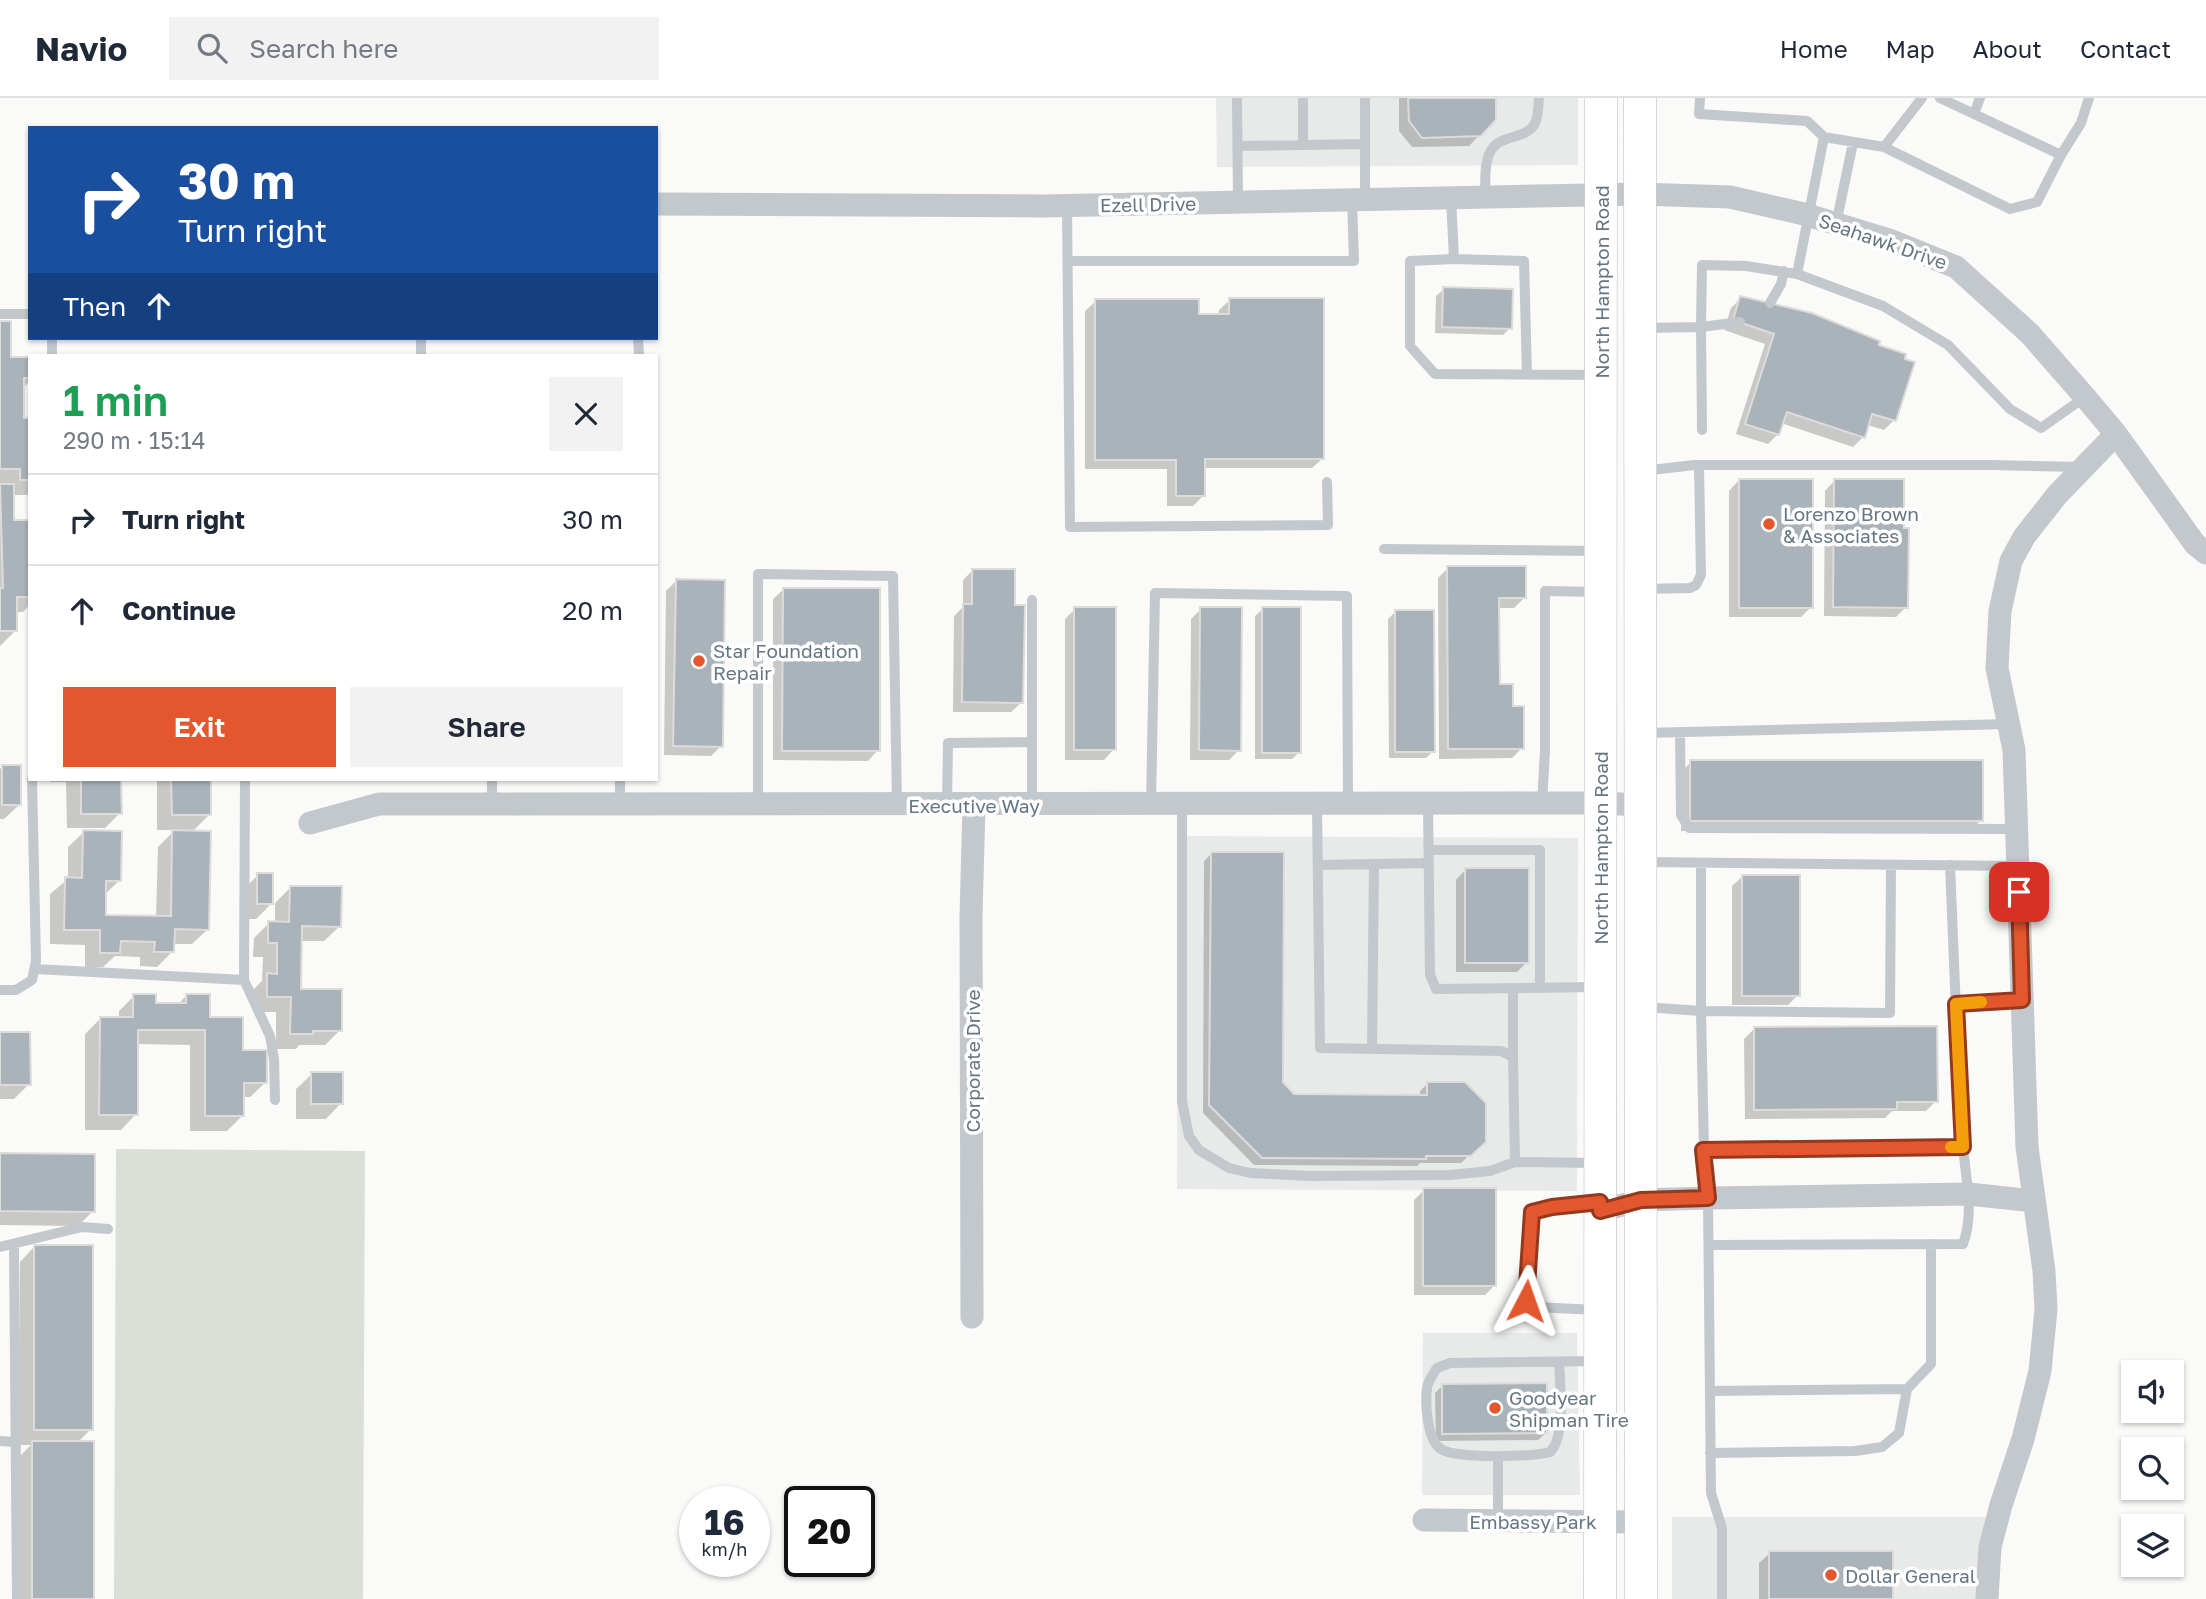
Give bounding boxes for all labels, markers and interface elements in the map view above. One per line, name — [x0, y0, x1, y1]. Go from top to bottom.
search box — [169, 17, 659, 80]
text: Navio — [35, 29, 127, 68]
icon: search — [193, 29, 231, 67]
text: Search here — [249, 33, 398, 64]
text: Home — [1780, 34, 1848, 63]
text: Map — [1886, 34, 1935, 63]
text: About — [1973, 34, 2042, 63]
text: Contact — [2080, 34, 2171, 63]
text: 30 m — [178, 151, 295, 210]
icon: right — [63, 154, 154, 245]
street label: North Hampton Road — [1590, 185, 1613, 379]
street label: Ezell Drive — [1100, 192, 1196, 216]
street label: Seahawk Drive — [1816, 208, 1950, 274]
text: Turn right — [178, 211, 327, 249]
icon: ahead — [140, 287, 178, 325]
text: Then — [63, 291, 126, 322]
text: 1 min — [63, 375, 168, 425]
button: close — [549, 377, 623, 451]
text: 290 m · 15:14 — [63, 426, 206, 454]
icon: right — [63, 501, 101, 539]
place label: Lorenzo Brown & Associates — [1783, 502, 1919, 547]
text: Turn right — [122, 504, 245, 535]
text: 30 m — [562, 504, 623, 535]
marker: Lorenzo Brown & Associates — [1761, 516, 1777, 532]
icon: ahead — [63, 592, 101, 630]
text: Continue — [122, 595, 236, 626]
text: 20 m — [562, 595, 623, 626]
place label: Star Foundation Repair — [713, 639, 859, 684]
marker: Star Foundation Repair — [691, 653, 707, 669]
button: Exit — [63, 687, 336, 767]
button: Share — [350, 687, 623, 767]
street label: North Hampton Road — [1589, 751, 1612, 945]
street label: Executive Way — [908, 794, 1040, 817]
pin — [1989, 862, 2049, 922]
icon: arrive — [2000, 873, 2038, 911]
street label: Corporate Drive — [961, 989, 984, 1133]
position arrow — [1489, 1264, 1563, 1338]
map controls — [2121, 1360, 2184, 1577]
button: sound — [2121, 1360, 2184, 1423]
place label: Goodyear Shipman Tire — [1509, 1386, 1629, 1431]
marker: Goodyear Shipman Tire — [1487, 1400, 1503, 1416]
button: search — [2121, 1437, 2184, 1500]
speed limit sign: 20 — [784, 1486, 875, 1577]
text: 16 — [704, 1501, 745, 1543]
street label: Embassy Park — [1469, 1510, 1597, 1533]
button: layers — [2121, 1514, 2184, 1577]
text: km/h — [702, 1538, 747, 1560]
place label: Dollar General — [1845, 1564, 1976, 1587]
marker: Dollar General — [1823, 1567, 1839, 1583]

